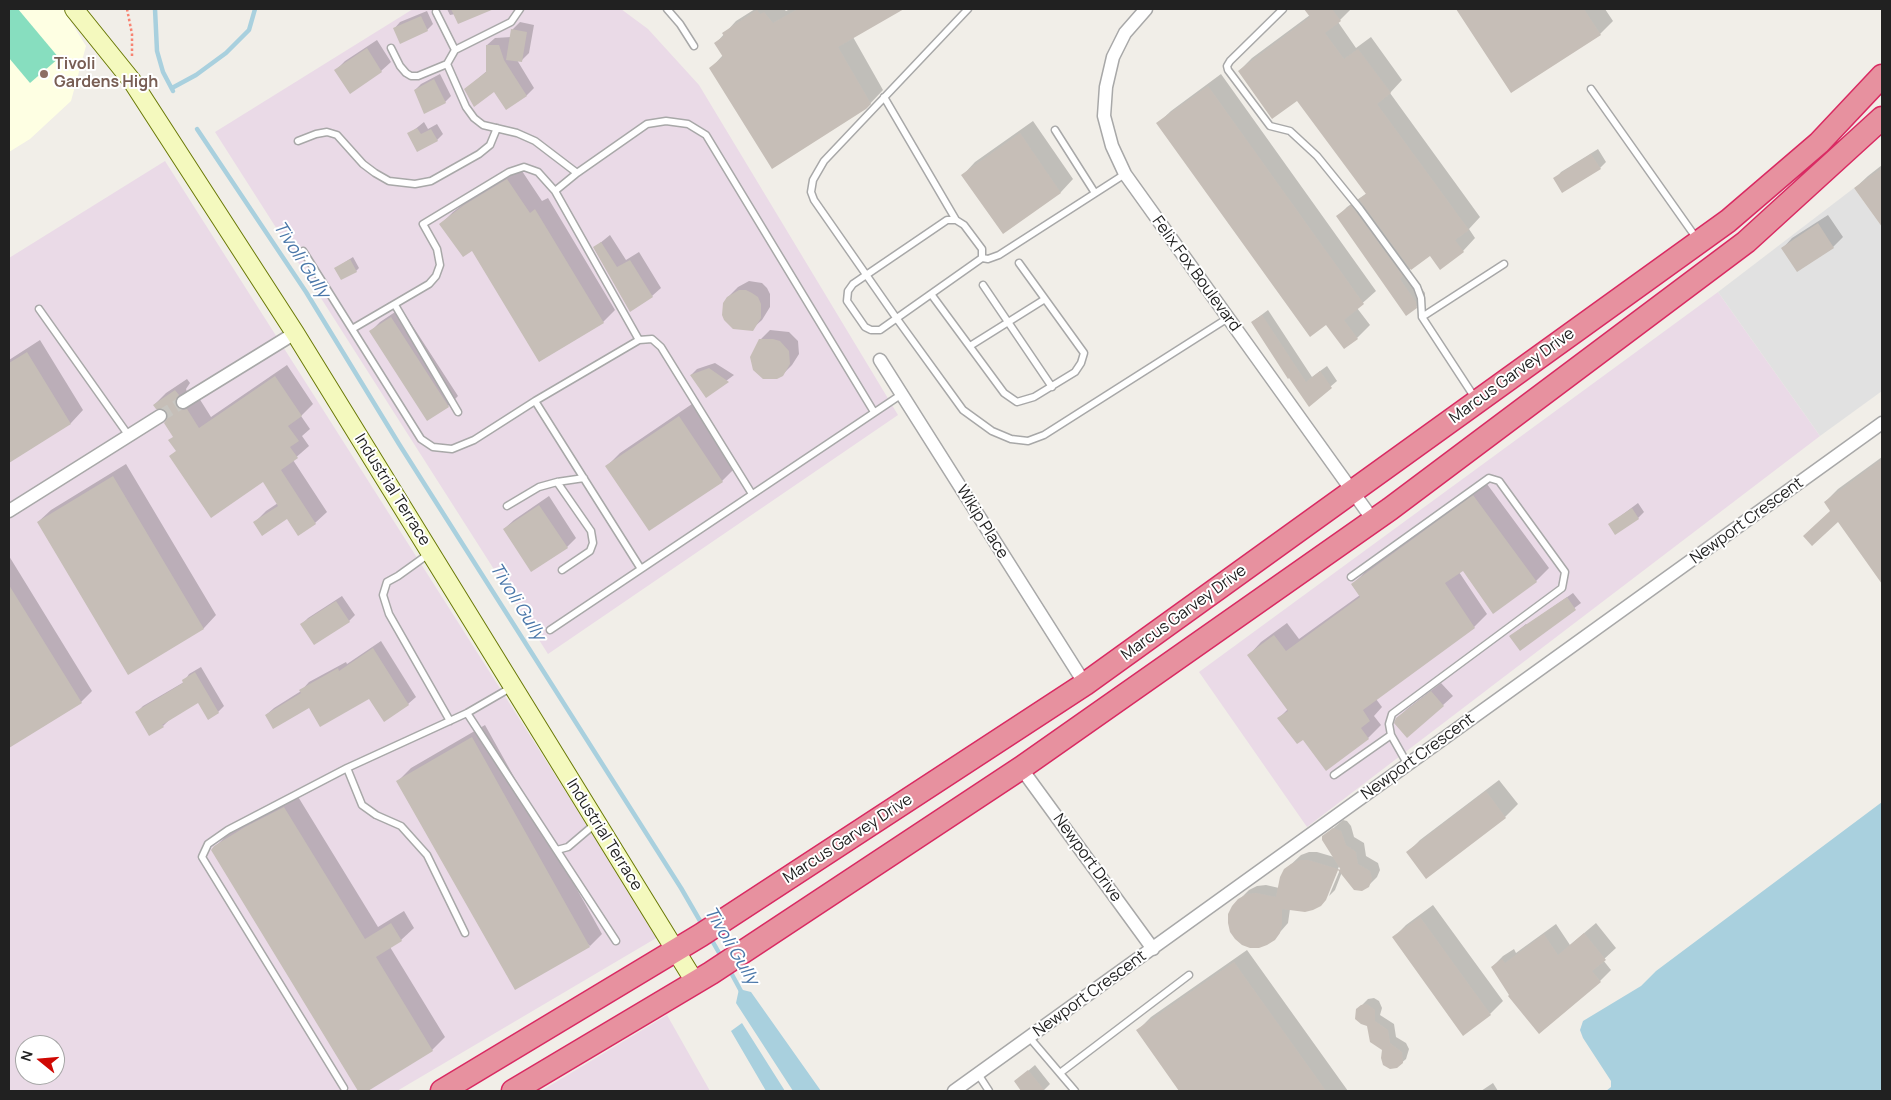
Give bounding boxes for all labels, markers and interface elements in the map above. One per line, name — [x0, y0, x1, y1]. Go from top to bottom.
place label: Tivoli Gardens High — [54, 55, 158, 93]
marker: Tivoli Gardens High — [38, 68, 50, 80]
street label: Felix Fox Boulevard — [1148, 212, 1244, 336]
water label: Tivoli Gully — [268, 217, 334, 303]
street label: Marcus Garvey Drive — [1446, 324, 1578, 428]
street label: Industrial Terrace — [350, 431, 434, 549]
street label: Newport Crescent — [1687, 474, 1807, 568]
street label: Wikip Place — [952, 482, 1012, 562]
water label: Tivoli Gully — [485, 559, 549, 645]
street label: Marcus Garvey Drive — [1118, 561, 1250, 665]
street label: Newport Crescent — [1358, 710, 1478, 804]
street label: Industrial Terrace — [562, 776, 646, 894]
street label: Marcus Garvey Drive — [780, 790, 916, 888]
street label: Newport Drive — [1049, 810, 1125, 906]
water label: Tivoli Gully — [699, 903, 763, 989]
street label: Newport Crescent — [1030, 947, 1150, 1041]
north arrow — [15, 1035, 65, 1085]
text: N — [16, 1048, 37, 1063]

